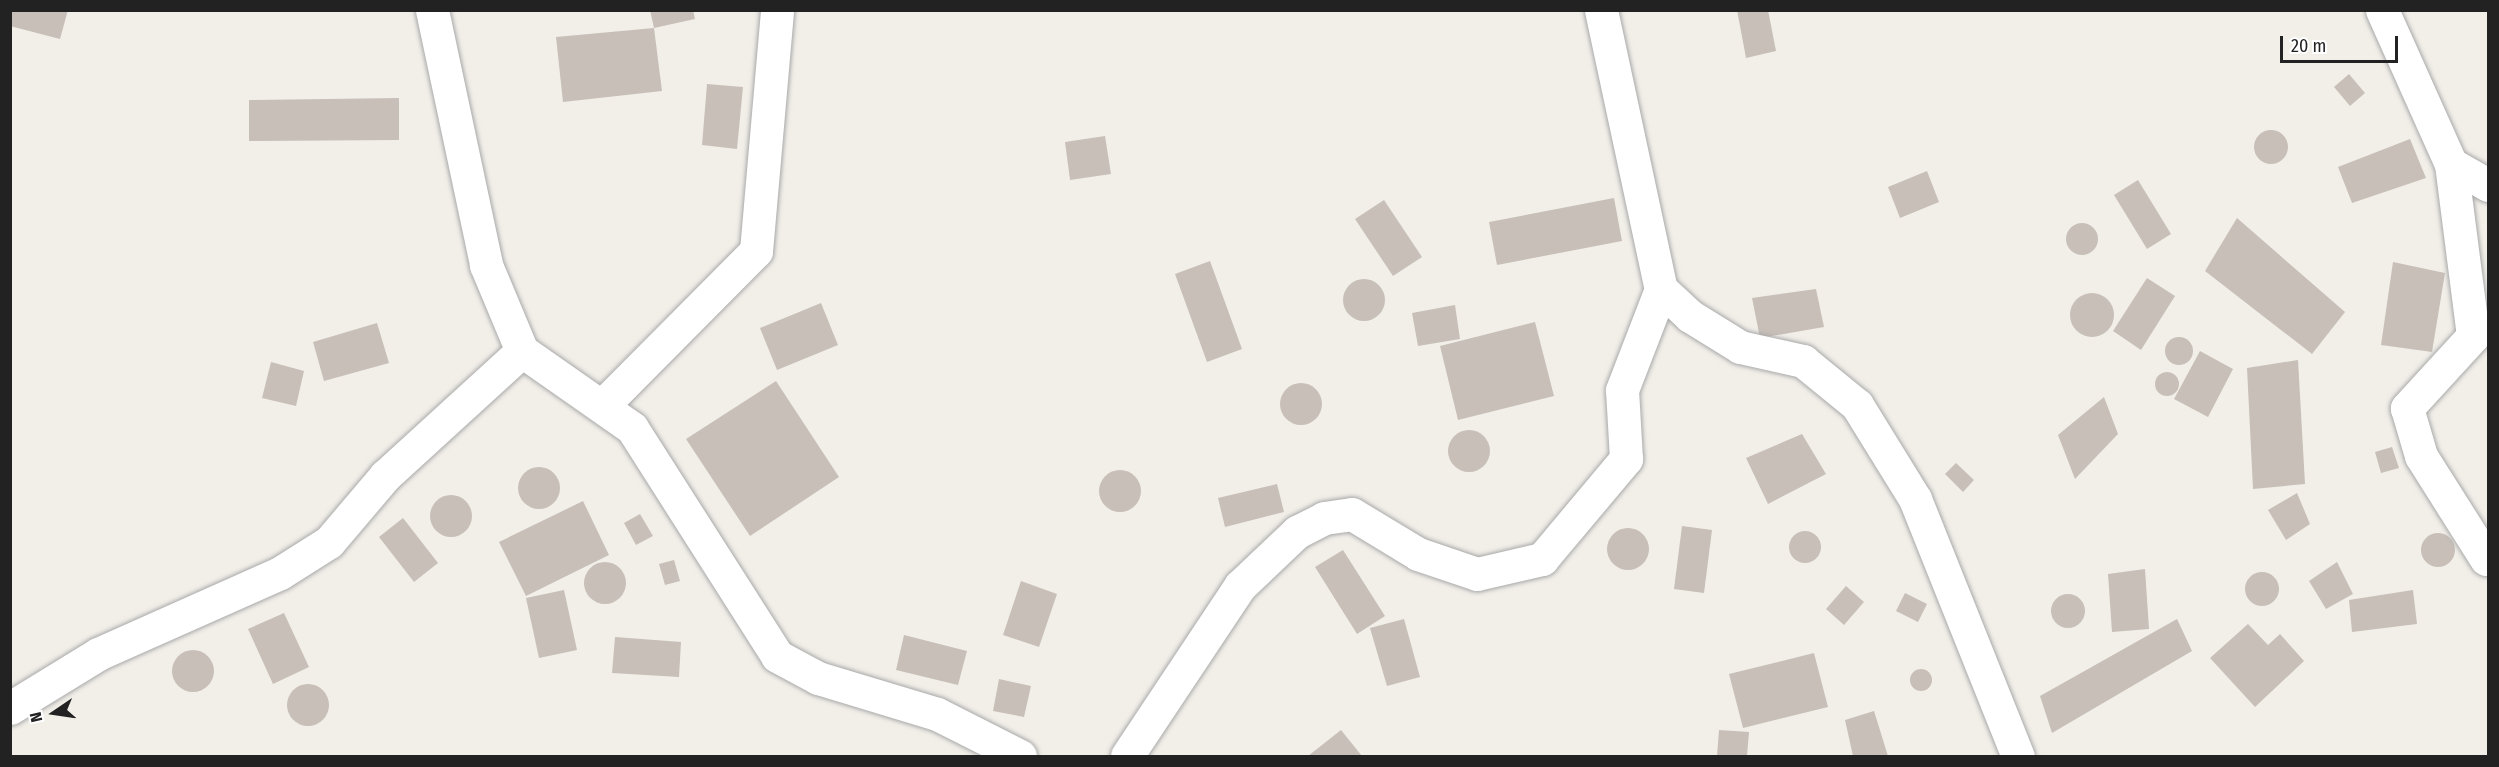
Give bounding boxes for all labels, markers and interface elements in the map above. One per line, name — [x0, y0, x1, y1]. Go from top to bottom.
scale bar — [2283, 24, 2402, 62]
text: 20 m — [2291, 35, 2326, 57]
north arrow — [24, 683, 84, 743]
text: N — [26, 710, 46, 724]

